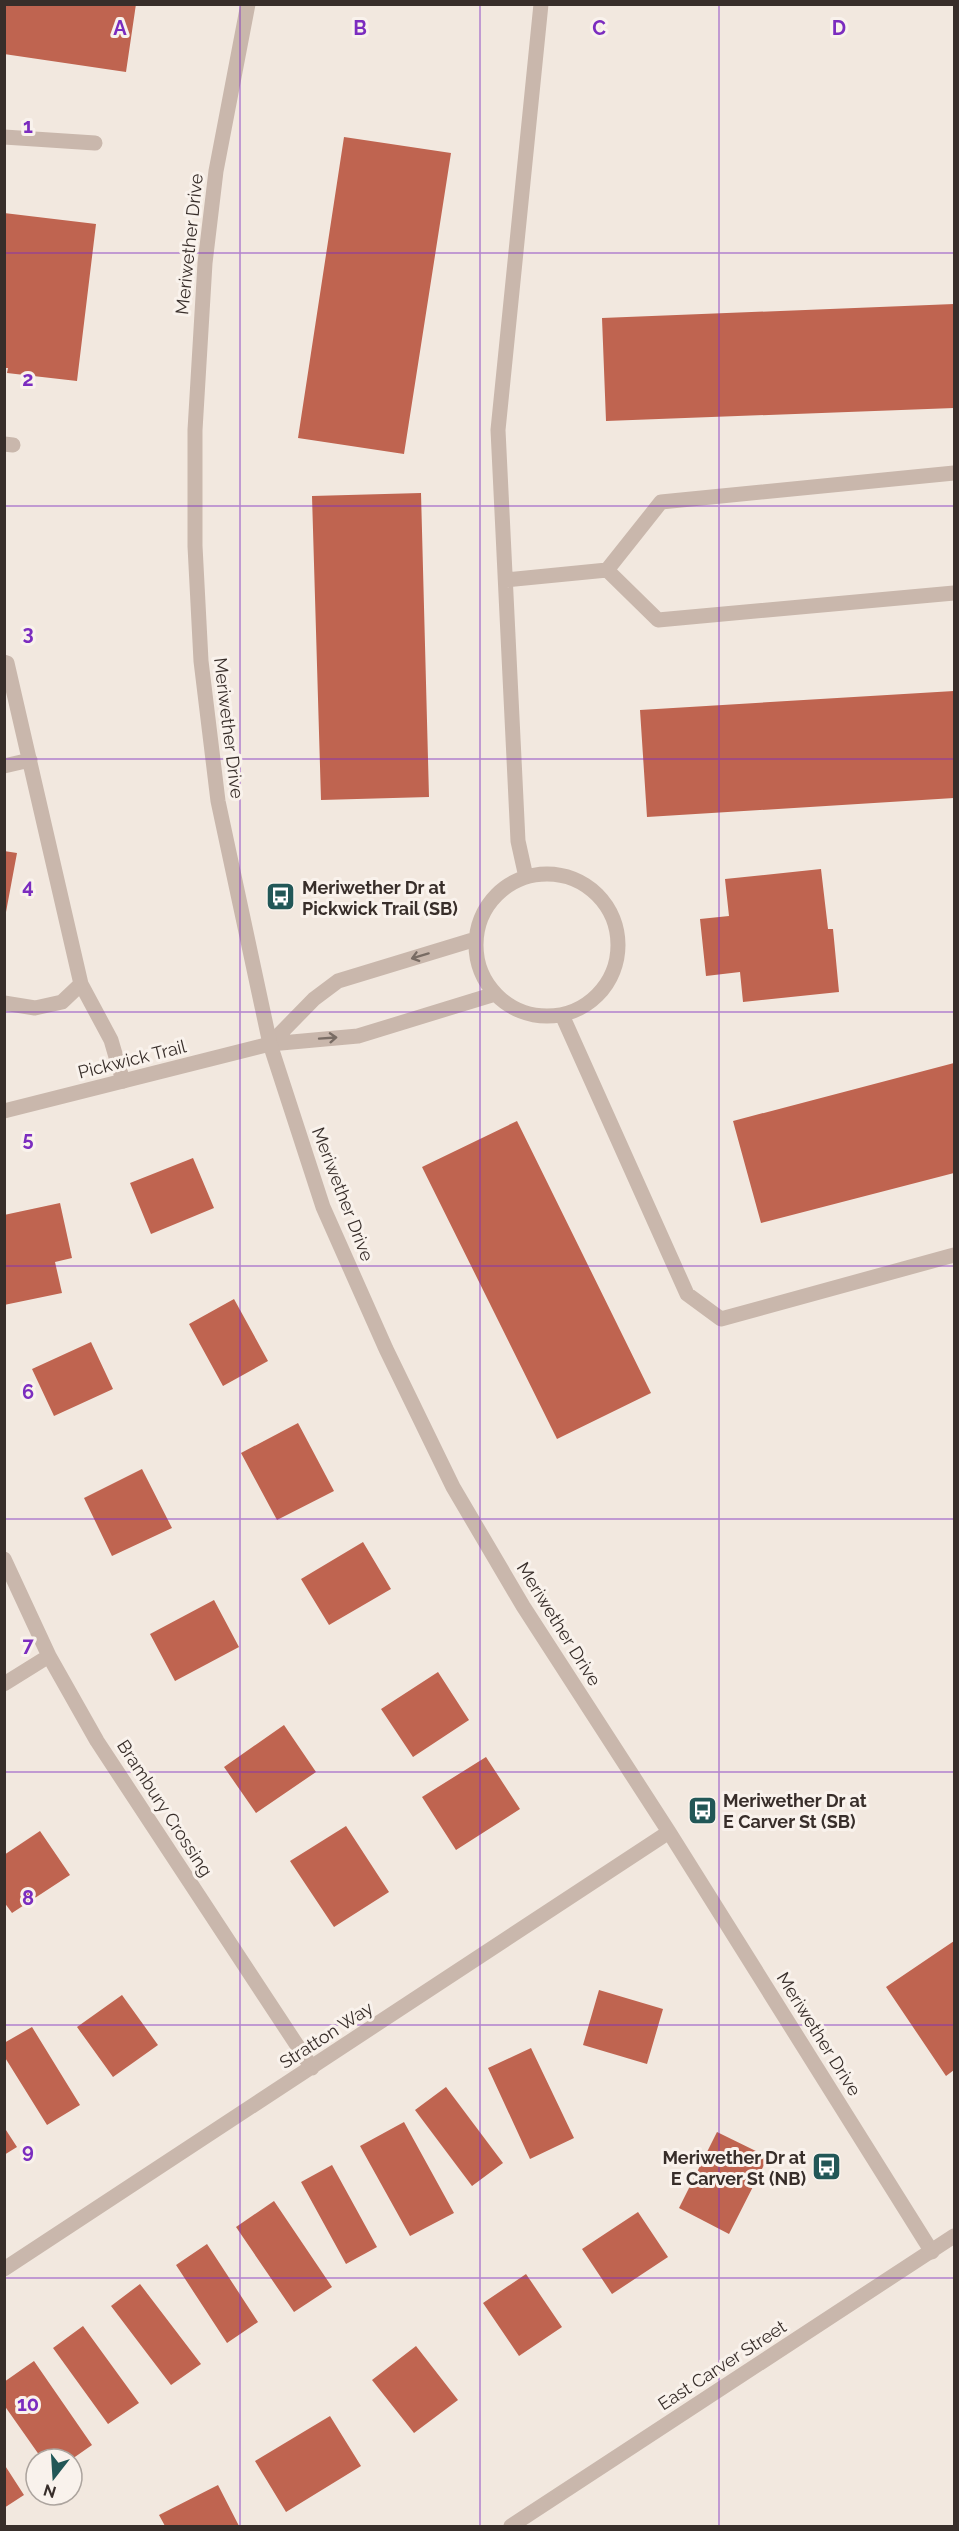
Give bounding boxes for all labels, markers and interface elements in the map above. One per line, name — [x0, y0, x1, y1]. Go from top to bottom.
text: A — [113, 16, 127, 40]
text: B — [353, 16, 367, 40]
text: C — [592, 16, 606, 40]
text: D — [832, 16, 846, 40]
text: 1 — [23, 114, 33, 138]
street label: Meriwether Drive — [171, 172, 207, 316]
text: 2 — [22, 367, 34, 391]
text: 3 — [22, 621, 34, 645]
street label: Meriwether Drive — [210, 656, 248, 800]
text: 4 — [22, 874, 34, 898]
place label: Meriwether Dr at Pickwick Trail (SB) — [302, 877, 458, 919]
bus stop icon: Meriwether Dr at Pickwick Trail (SB) — [265, 881, 297, 913]
one-way arrow — [411, 951, 430, 962]
one-way arrow — [318, 1032, 338, 1043]
street label: Pickwick Trail — [76, 1035, 188, 1083]
street label: Meriwether Drive — [308, 1124, 378, 1264]
text: 5 — [22, 1127, 34, 1151]
text: 6 — [22, 1380, 34, 1404]
street label: Meriwether Drive — [513, 1558, 606, 1690]
text: 7 — [22, 1633, 34, 1657]
street label: Brambury Crossing — [113, 1736, 217, 1880]
place label: Meriwether Dr at E Carver St (SB) — [723, 1790, 867, 1832]
bus stop icon: Meriwether Dr at E Carver St (SB) — [686, 1794, 718, 1826]
text: 8 — [22, 1886, 34, 1910]
street label: Meriwether Drive — [773, 1968, 866, 2100]
street label: Stratton Way — [275, 1997, 377, 2073]
text: 9 — [22, 2139, 34, 2163]
place label: Meriwether Dr at E Carver St (NB) — [662, 2147, 806, 2189]
bus stop icon: Meriwether Dr at E Carver St (NB) — [811, 2151, 843, 2183]
street label: East Carver Street — [654, 2316, 790, 2414]
text: 10 — [17, 2392, 39, 2416]
north arrow — [24, 2447, 84, 2507]
text: N — [41, 2480, 58, 2502]

